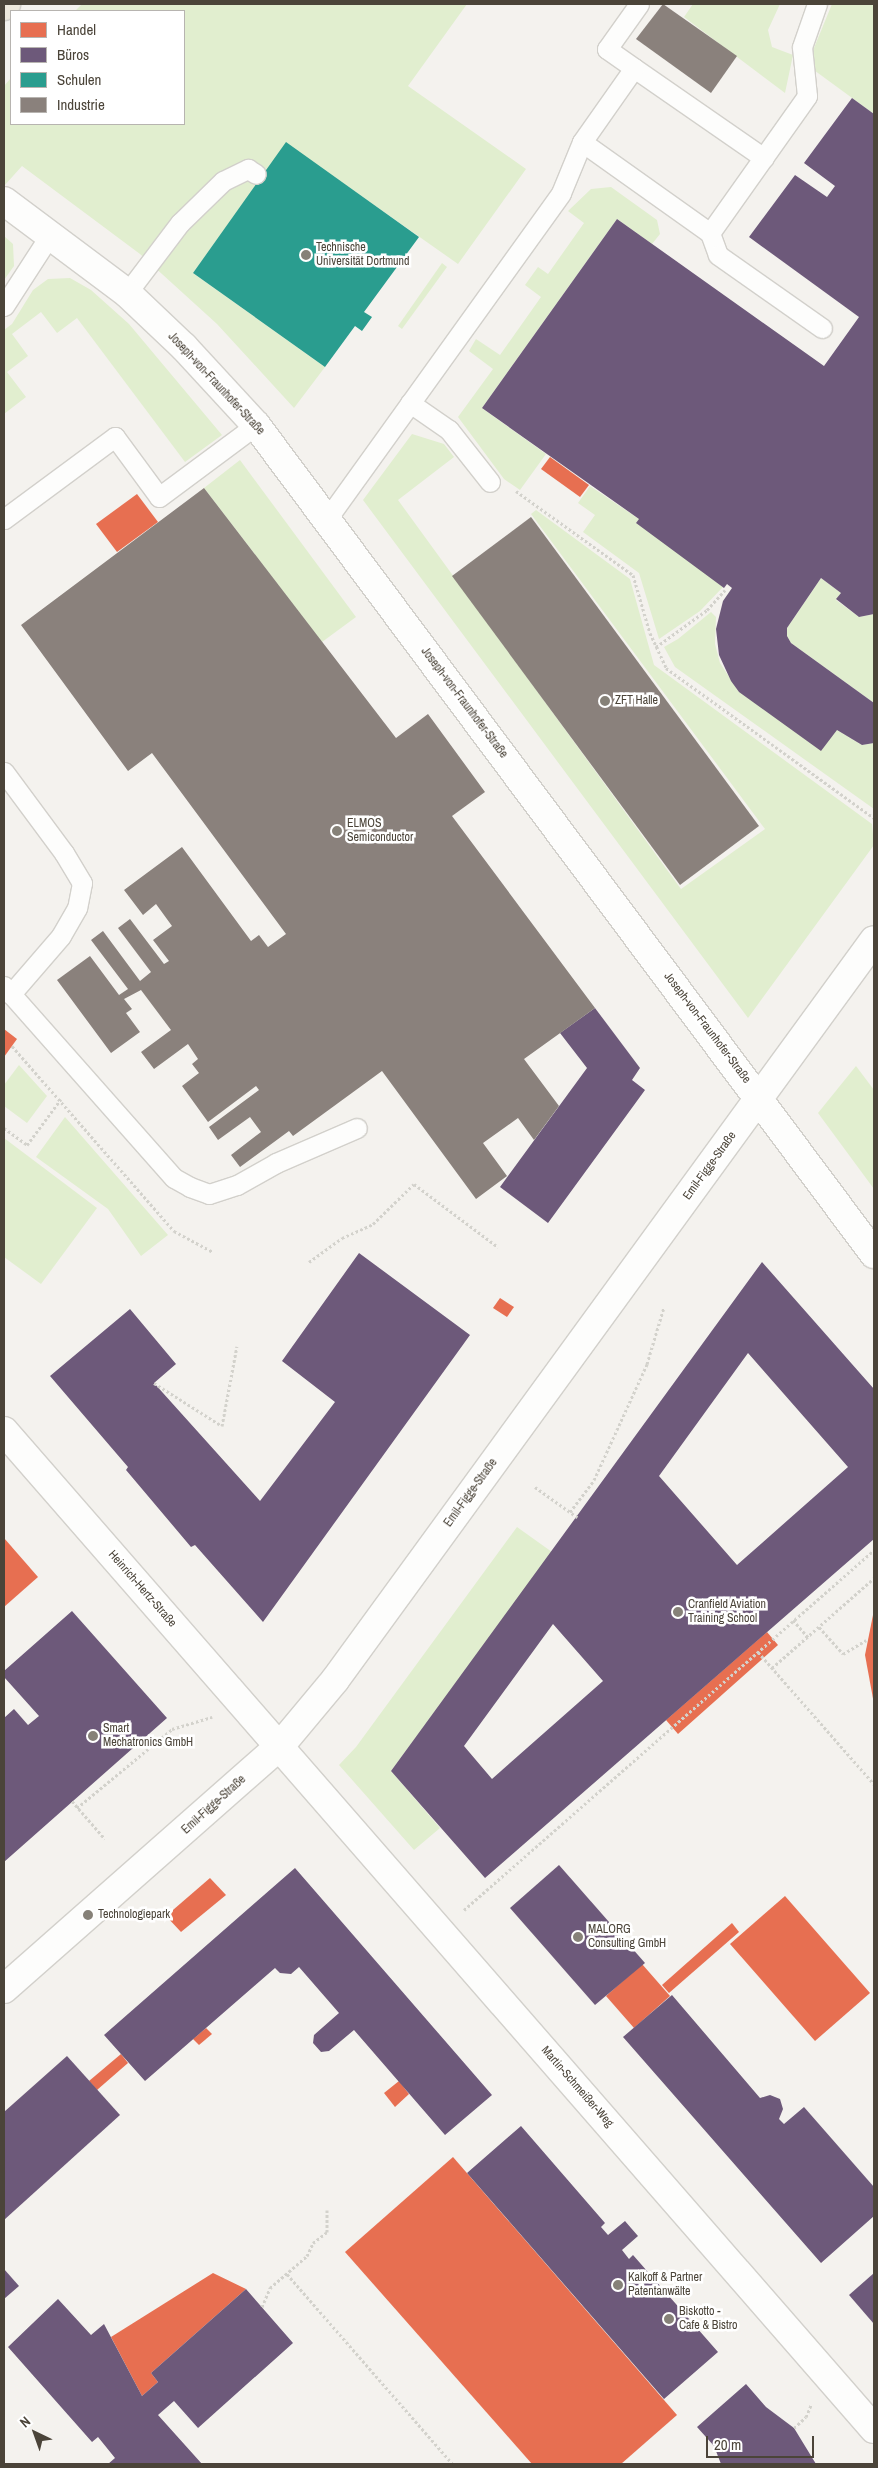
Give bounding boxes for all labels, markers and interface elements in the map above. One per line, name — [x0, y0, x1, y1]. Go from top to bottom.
legend — [10, 10, 185, 125]
text: Handel — [57, 19, 96, 40]
text: Büros — [57, 44, 89, 65]
text: Schulen — [57, 69, 101, 90]
text: Industrie — [57, 94, 105, 115]
place label: Technische Universität Dortmund — [316, 241, 410, 269]
marker: Technische Universität Dortmund — [300, 249, 312, 261]
street label: Joseph-von-Fraunhofer-Straße — [165, 330, 267, 438]
street label: Joseph-von-Fraunhofer-Straße — [418, 645, 510, 761]
place label: ZFT Halle — [615, 694, 658, 708]
marker: ZFT Halle — [599, 695, 611, 707]
place label: ELMOS Semiconductor — [347, 817, 413, 845]
marker: ELMOS Semiconductor — [331, 825, 343, 837]
street label: Joseph-von-Fraunhofer-Straße — [661, 970, 753, 1086]
street label: Emil-Figge-Straße — [680, 1129, 740, 1203]
street label: Emil-Figge-Straße — [441, 1456, 501, 1530]
street label: Heinrich-Hertz-Straße — [105, 1548, 179, 1630]
place label: Cranfield Aviation Training School — [688, 1598, 767, 1626]
marker: Cranfield Aviation Training School — [672, 1606, 684, 1618]
place label: Smart Mechatronics GmbH — [103, 1722, 193, 1750]
marker: Smart Mechatronics GmbH — [87, 1730, 99, 1742]
street label: Emil-Figge-Straße — [179, 1773, 249, 1837]
place label: Technologiepark — [98, 1908, 170, 1922]
marker: Technologiepark — [82, 1909, 94, 1921]
place label: MALORG Consulting GmbH — [588, 1923, 666, 1951]
marker: MALORG Consulting GmbH — [572, 1931, 584, 1943]
street label: Martin-Schmeißer-Weg — [538, 2044, 616, 2130]
place label: Kalkoff & Partner Patentanwälte — [628, 2271, 702, 2299]
marker: Kalkoff & Partner Patentanwälte — [612, 2279, 624, 2291]
place label: Biskotto - Cafe & Bistro — [679, 2305, 738, 2333]
marker: Biskotto - Cafe & Bistro — [663, 2313, 675, 2325]
north arrow — [10, 2408, 60, 2458]
text: N — [16, 2412, 34, 2431]
scale bar — [708, 2426, 816, 2458]
text: 20 m — [714, 2434, 741, 2455]

